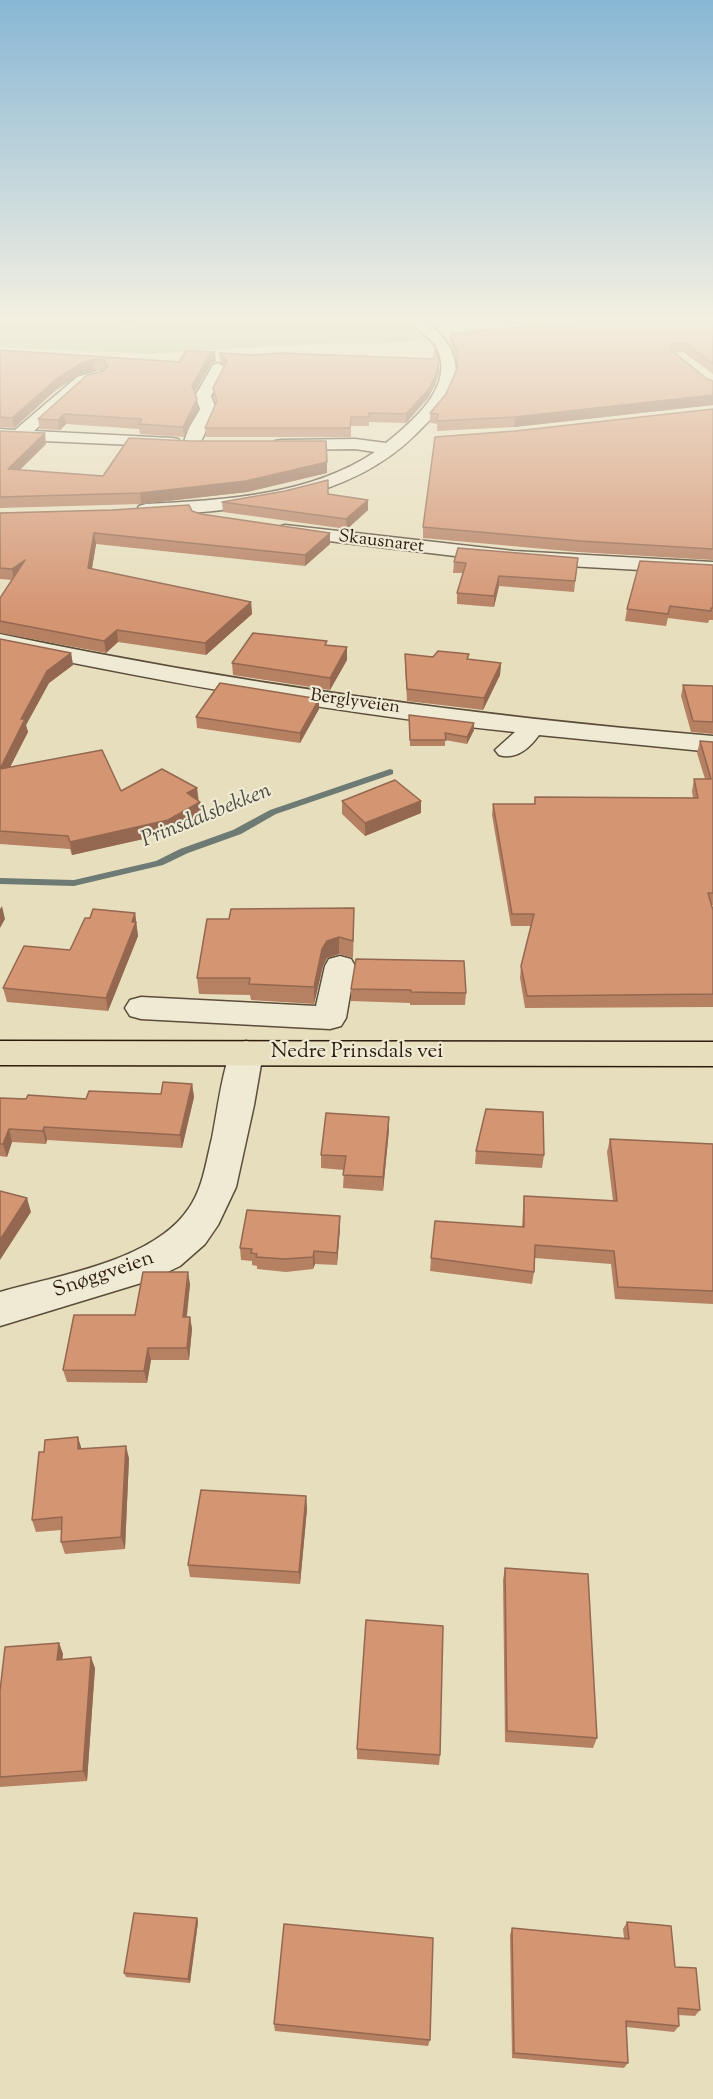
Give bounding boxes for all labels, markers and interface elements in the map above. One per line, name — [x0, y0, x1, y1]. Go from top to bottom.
street label: Skausnaret — [337, 527, 425, 559]
street label: Berglyveien — [309, 686, 401, 720]
water label: Prinsdalsbekken — [138, 779, 276, 855]
street label: Nedre Prinsdals vei — [271, 1040, 443, 1066]
street label: Snøggveien — [50, 1247, 158, 1305]

